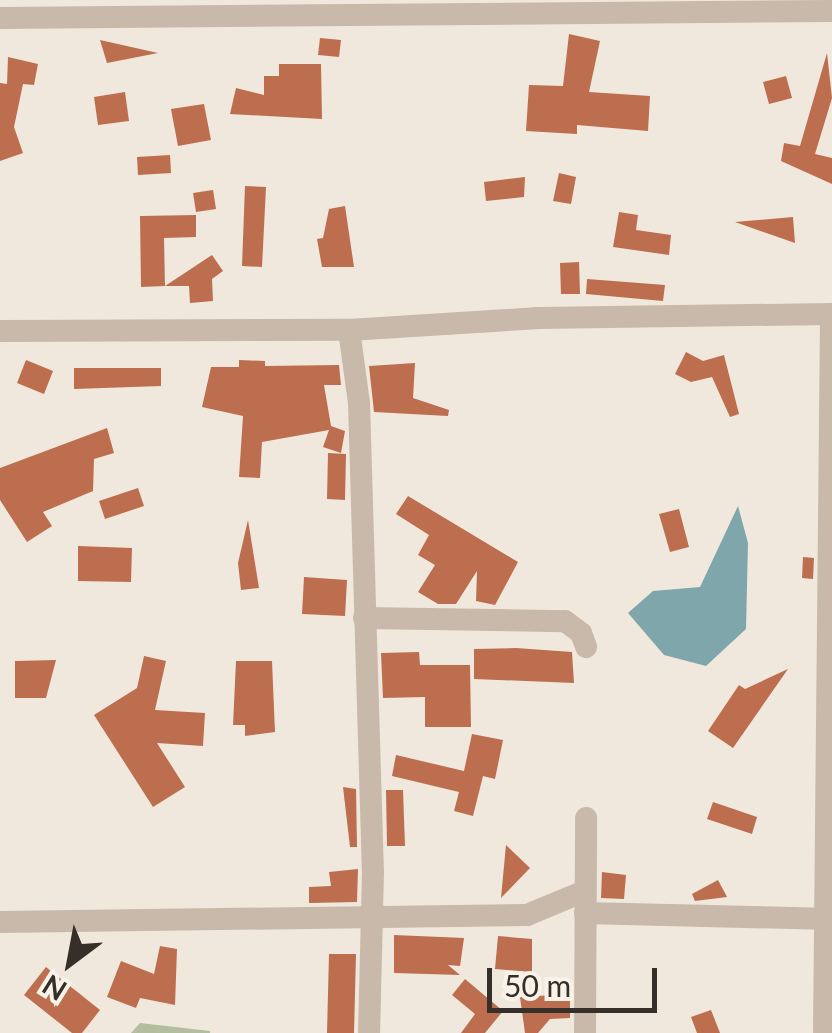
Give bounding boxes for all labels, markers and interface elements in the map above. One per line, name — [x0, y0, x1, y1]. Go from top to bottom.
north arrow — [20, 913, 120, 1013]
scale bar — [492, 948, 662, 1010]
text: 50 m — [504, 967, 571, 1003]
text: N — [36, 968, 72, 1009]

